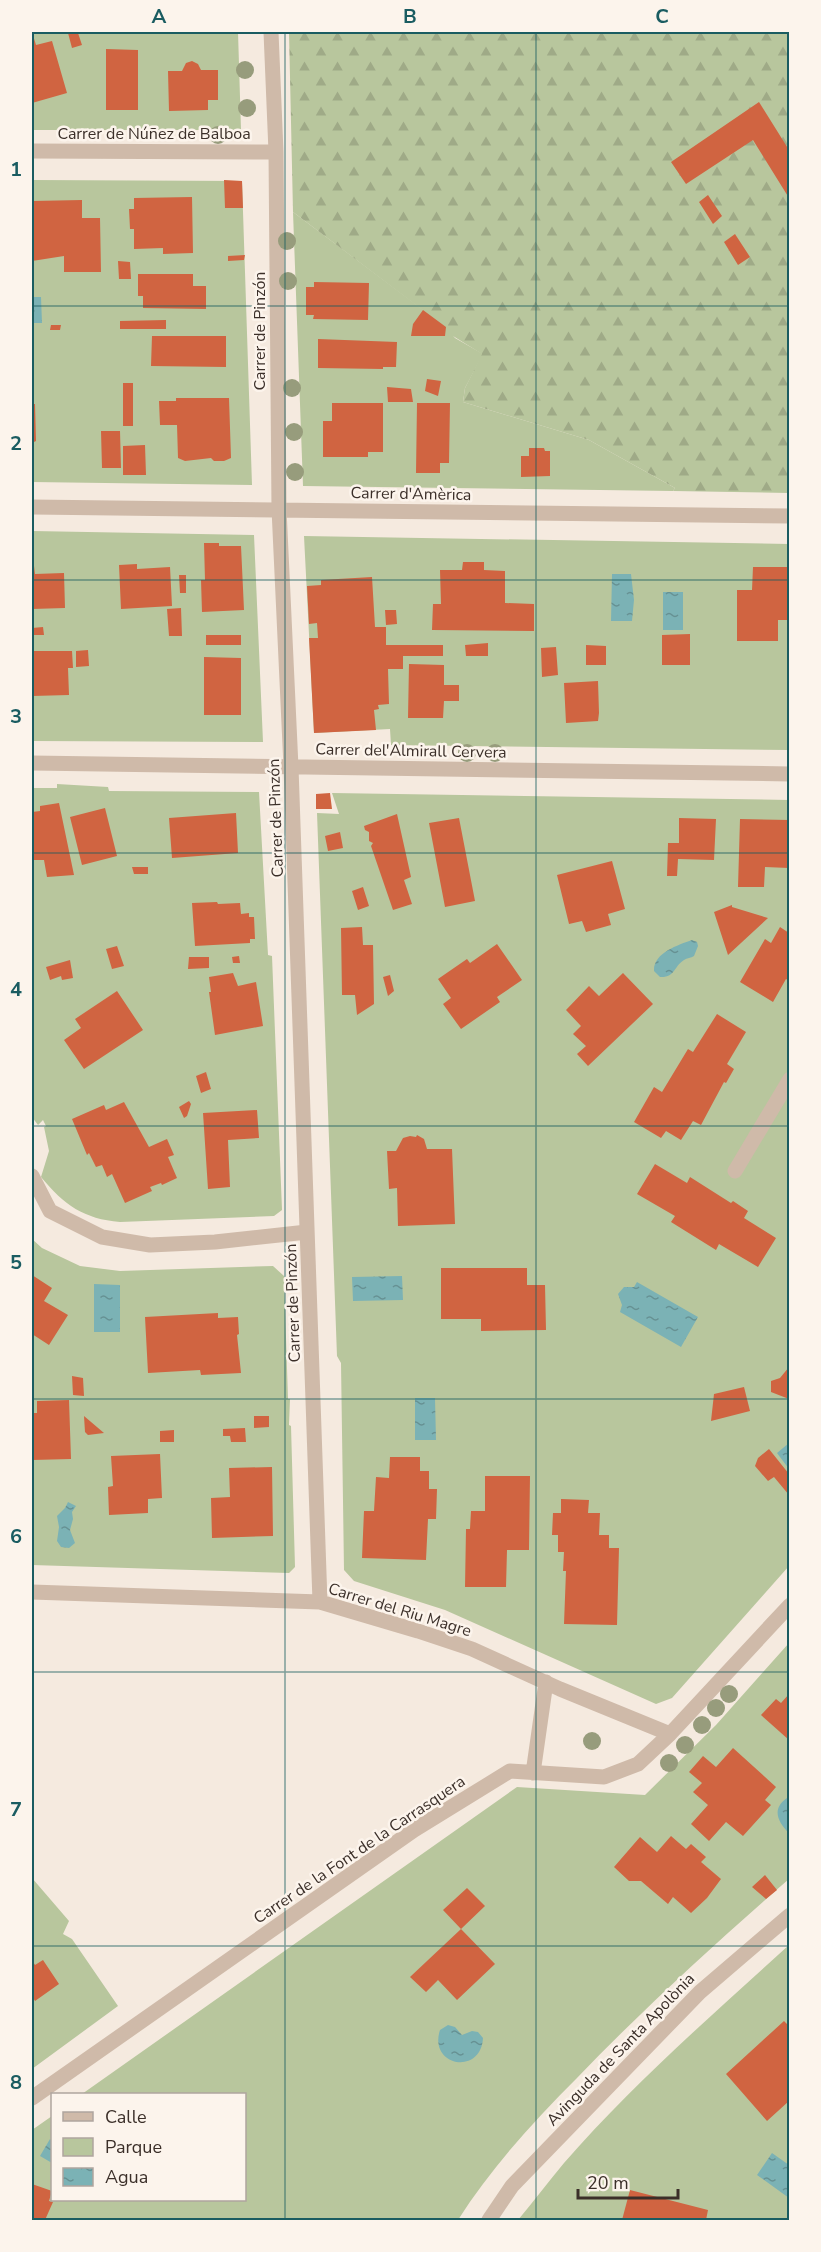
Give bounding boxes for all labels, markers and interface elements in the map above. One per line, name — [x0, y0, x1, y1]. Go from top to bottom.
text: A — [152, 3, 167, 30]
text: B — [403, 3, 417, 30]
text: C — [655, 3, 669, 30]
street label: Carrer de Núñez de Balboa — [57, 123, 251, 145]
text: 1 — [10, 156, 22, 183]
street label: Carrer de Pinzón — [249, 272, 271, 390]
text: 2 — [10, 430, 22, 457]
street label: Carrer d'Amèrica — [350, 482, 472, 506]
text: 3 — [10, 703, 22, 730]
street label: Carrer del'Almirall Cervera — [315, 738, 507, 764]
street label: Carrer de Pinzón — [263, 758, 289, 878]
text: 4 — [10, 976, 22, 1003]
street label: Carrer de Pinzón — [280, 1243, 306, 1363]
text: 5 — [10, 1249, 22, 1276]
text: 6 — [10, 1523, 22, 1550]
street label: Carrer del Riu Magre — [325, 1578, 474, 1642]
street label: Carrer de la Font de la Carrasquera — [249, 1771, 470, 1929]
text: 7 — [10, 1796, 22, 1823]
street label: Avinguda de Santa Apolònia — [542, 1968, 700, 2131]
text: 8 — [10, 2069, 22, 2096]
legend — [51, 2093, 246, 2201]
text: Calle — [105, 2105, 147, 2129]
text: Parque — [105, 2135, 162, 2159]
scale bar — [578, 2162, 678, 2200]
text: Agua — [105, 2165, 148, 2189]
text: 20 m — [587, 2171, 629, 2195]

